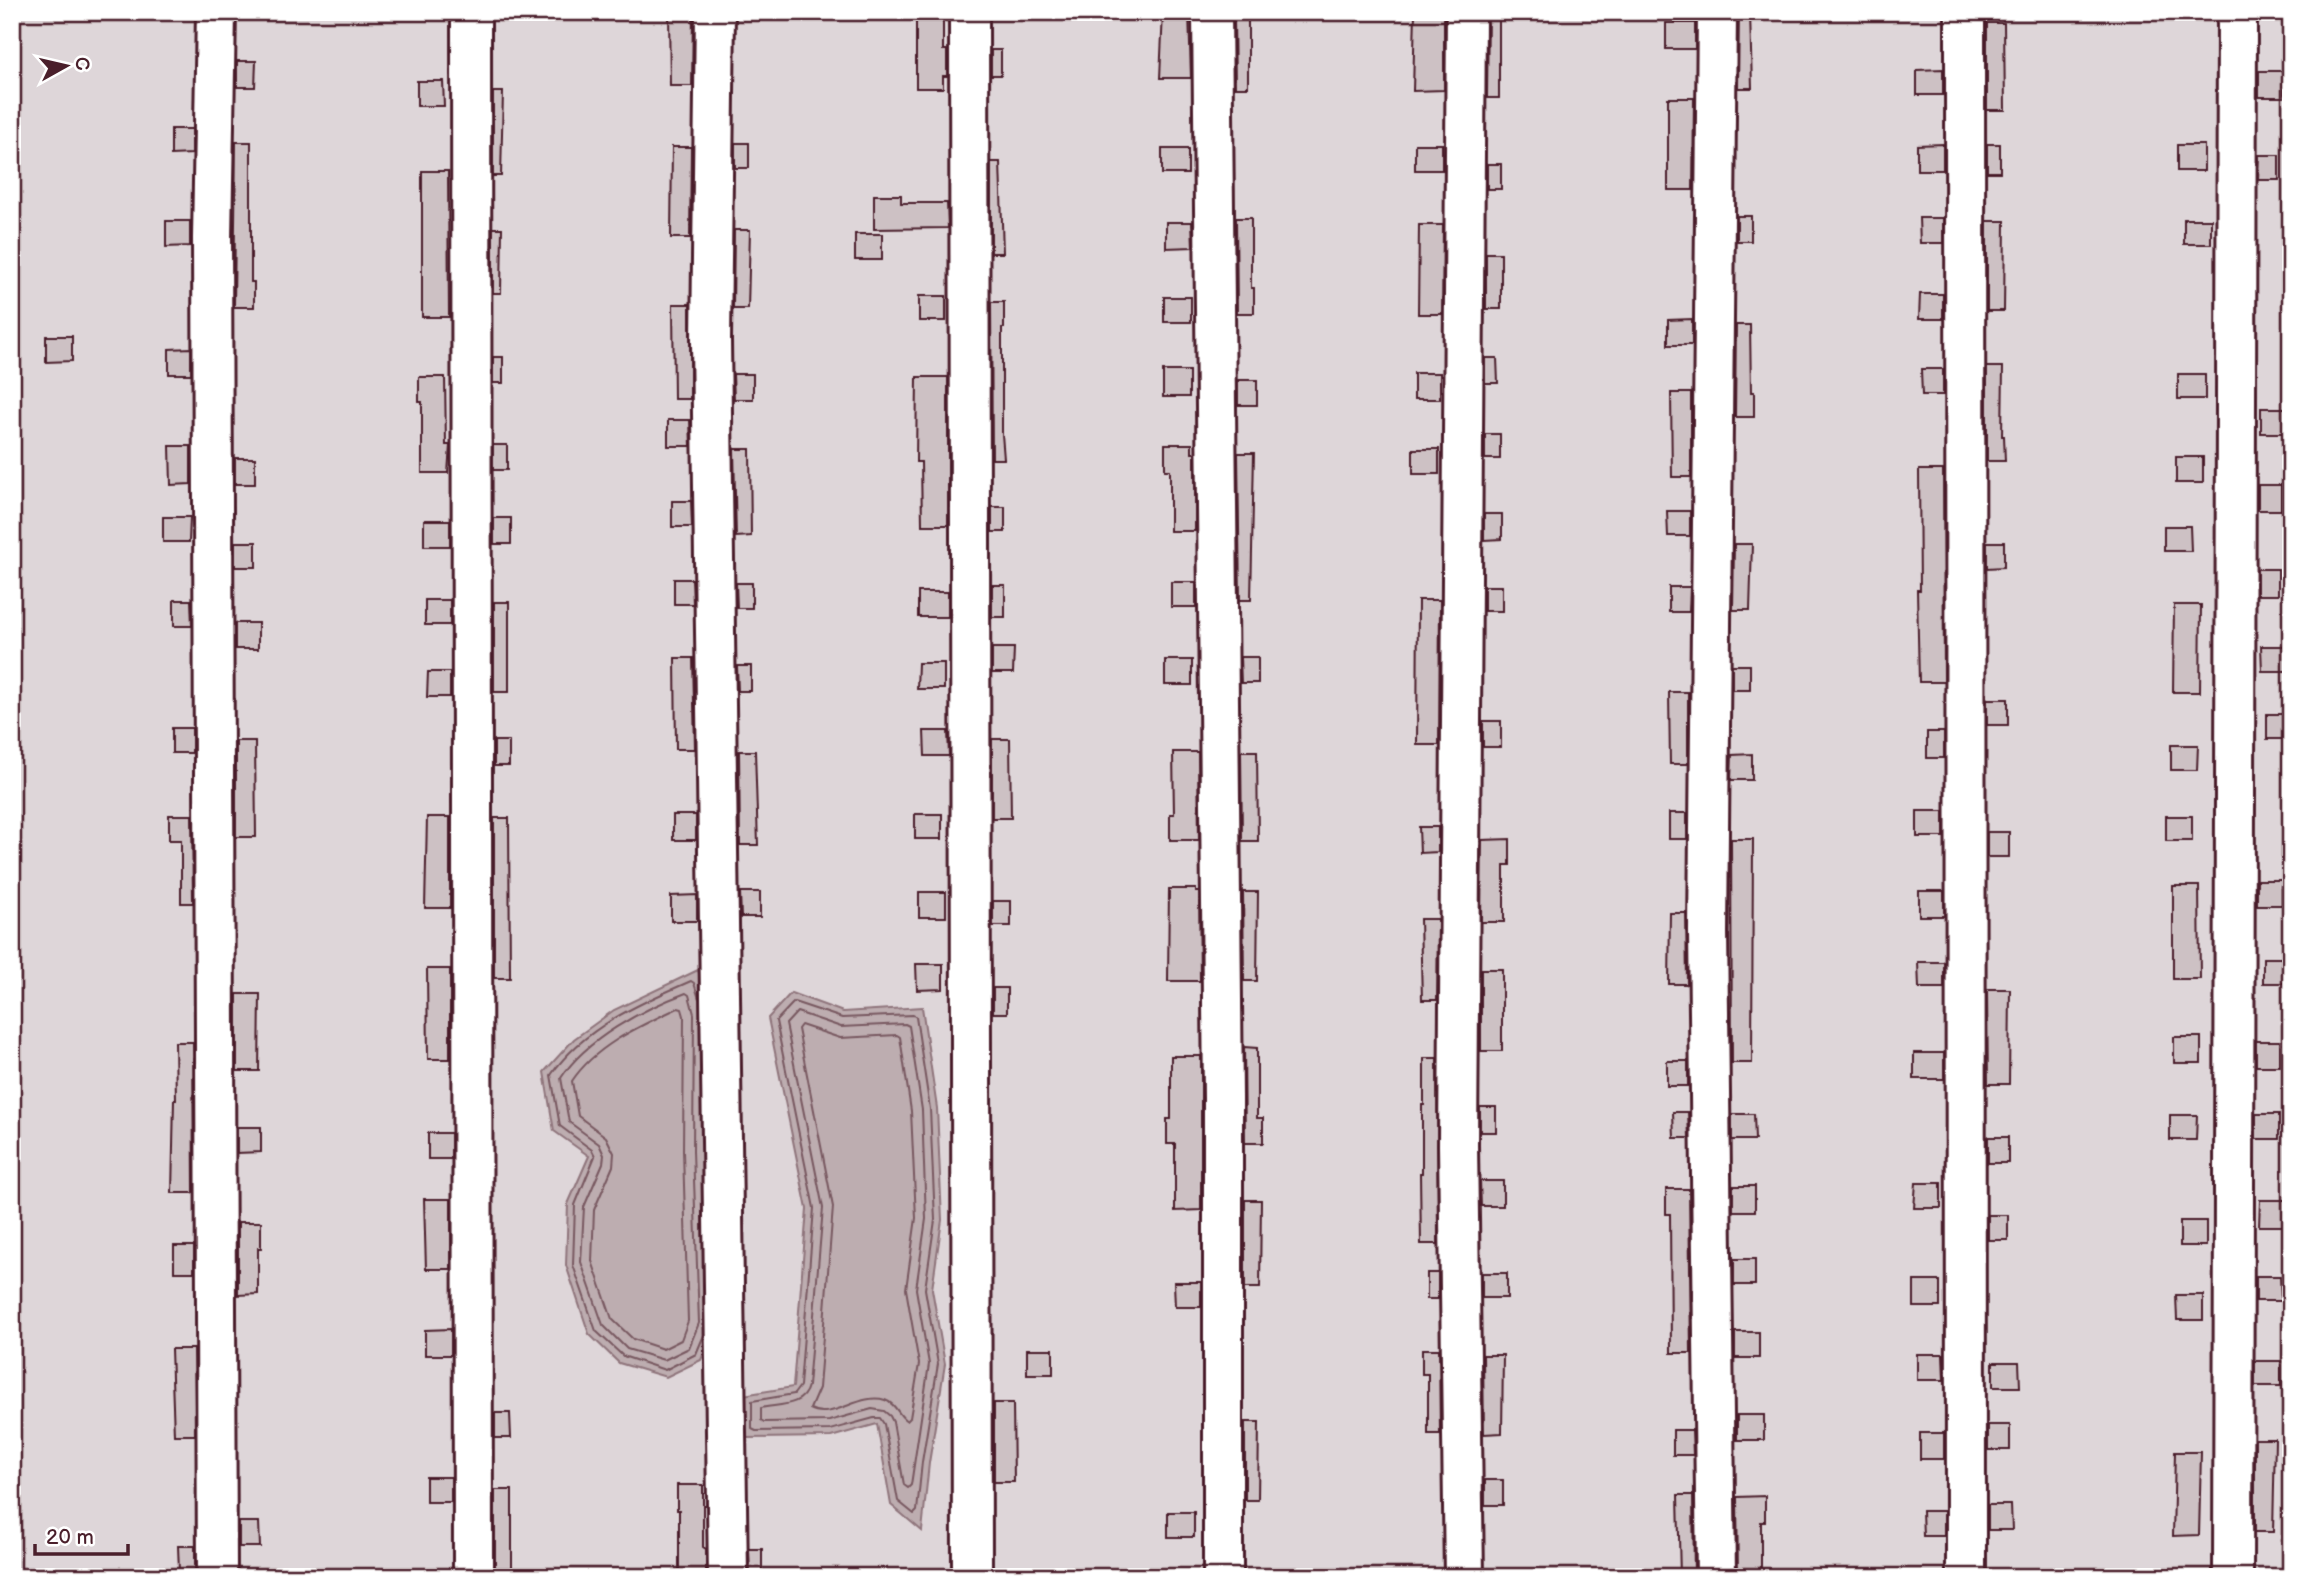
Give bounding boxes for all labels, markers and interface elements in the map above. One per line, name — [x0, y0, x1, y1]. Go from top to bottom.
north arrow — [32, 32, 102, 102]
text: С — [69, 56, 94, 72]
scale bar — [35, 1512, 128, 1556]
text: 20 m — [46, 1525, 94, 1550]

